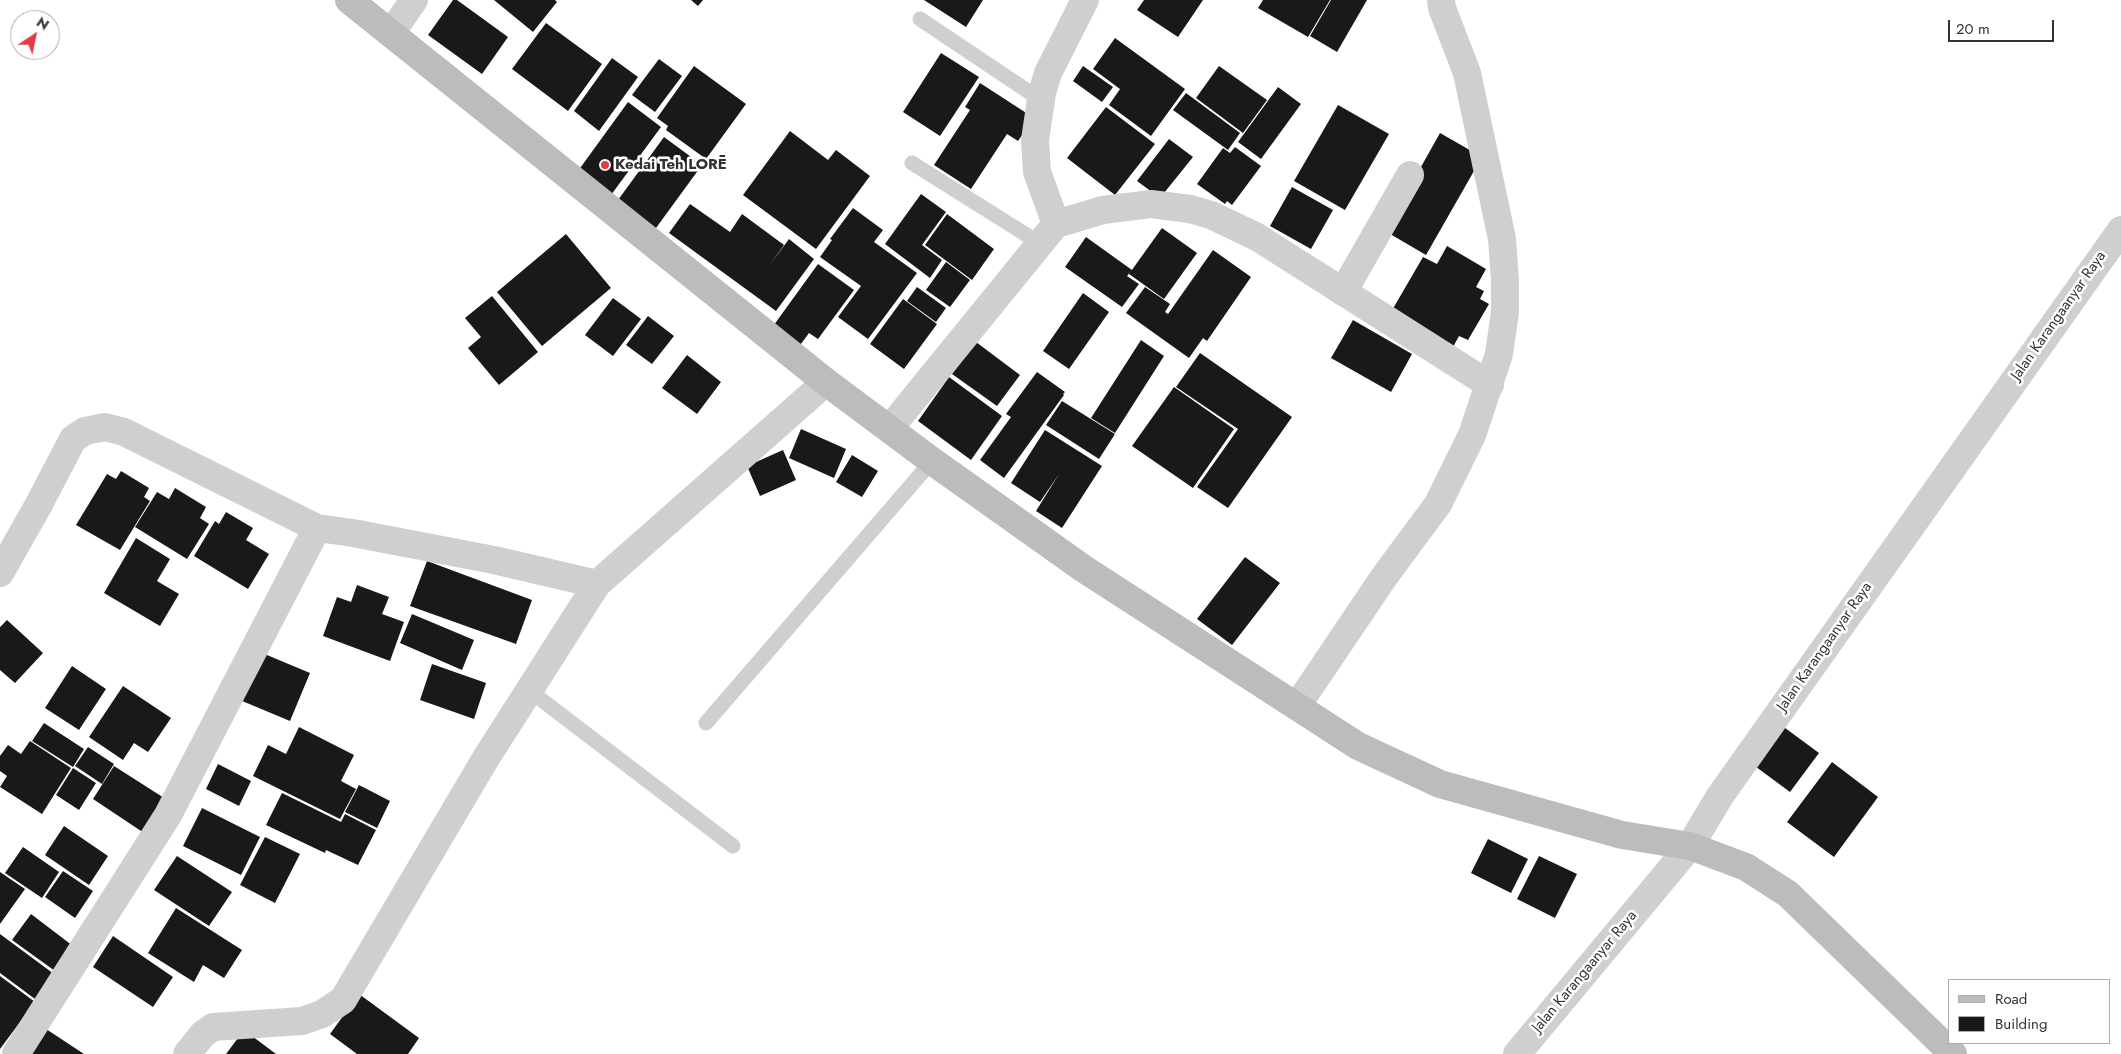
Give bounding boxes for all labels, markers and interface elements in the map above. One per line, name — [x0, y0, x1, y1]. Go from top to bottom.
north arrow — [10, 10, 60, 60]
scale bar — [1951, 10, 2057, 42]
text: N — [33, 12, 53, 35]
text: 20 m — [1956, 18, 1990, 40]
place label: Kedai Teh LORĒ — [615, 156, 727, 174]
marker: Kedai Teh LORĒ — [599, 159, 611, 171]
street label: Jalan Karangaanyar Raya — [2008, 248, 2110, 384]
street label: Jalan Karangaanyar Raya — [1774, 579, 1876, 715]
street label: Jalan Karangaanyar Raya — [1529, 907, 1641, 1037]
legend — [1948, 979, 2111, 1044]
text: Road — [1995, 988, 2027, 1010]
text: Building — [1995, 1013, 2047, 1035]

